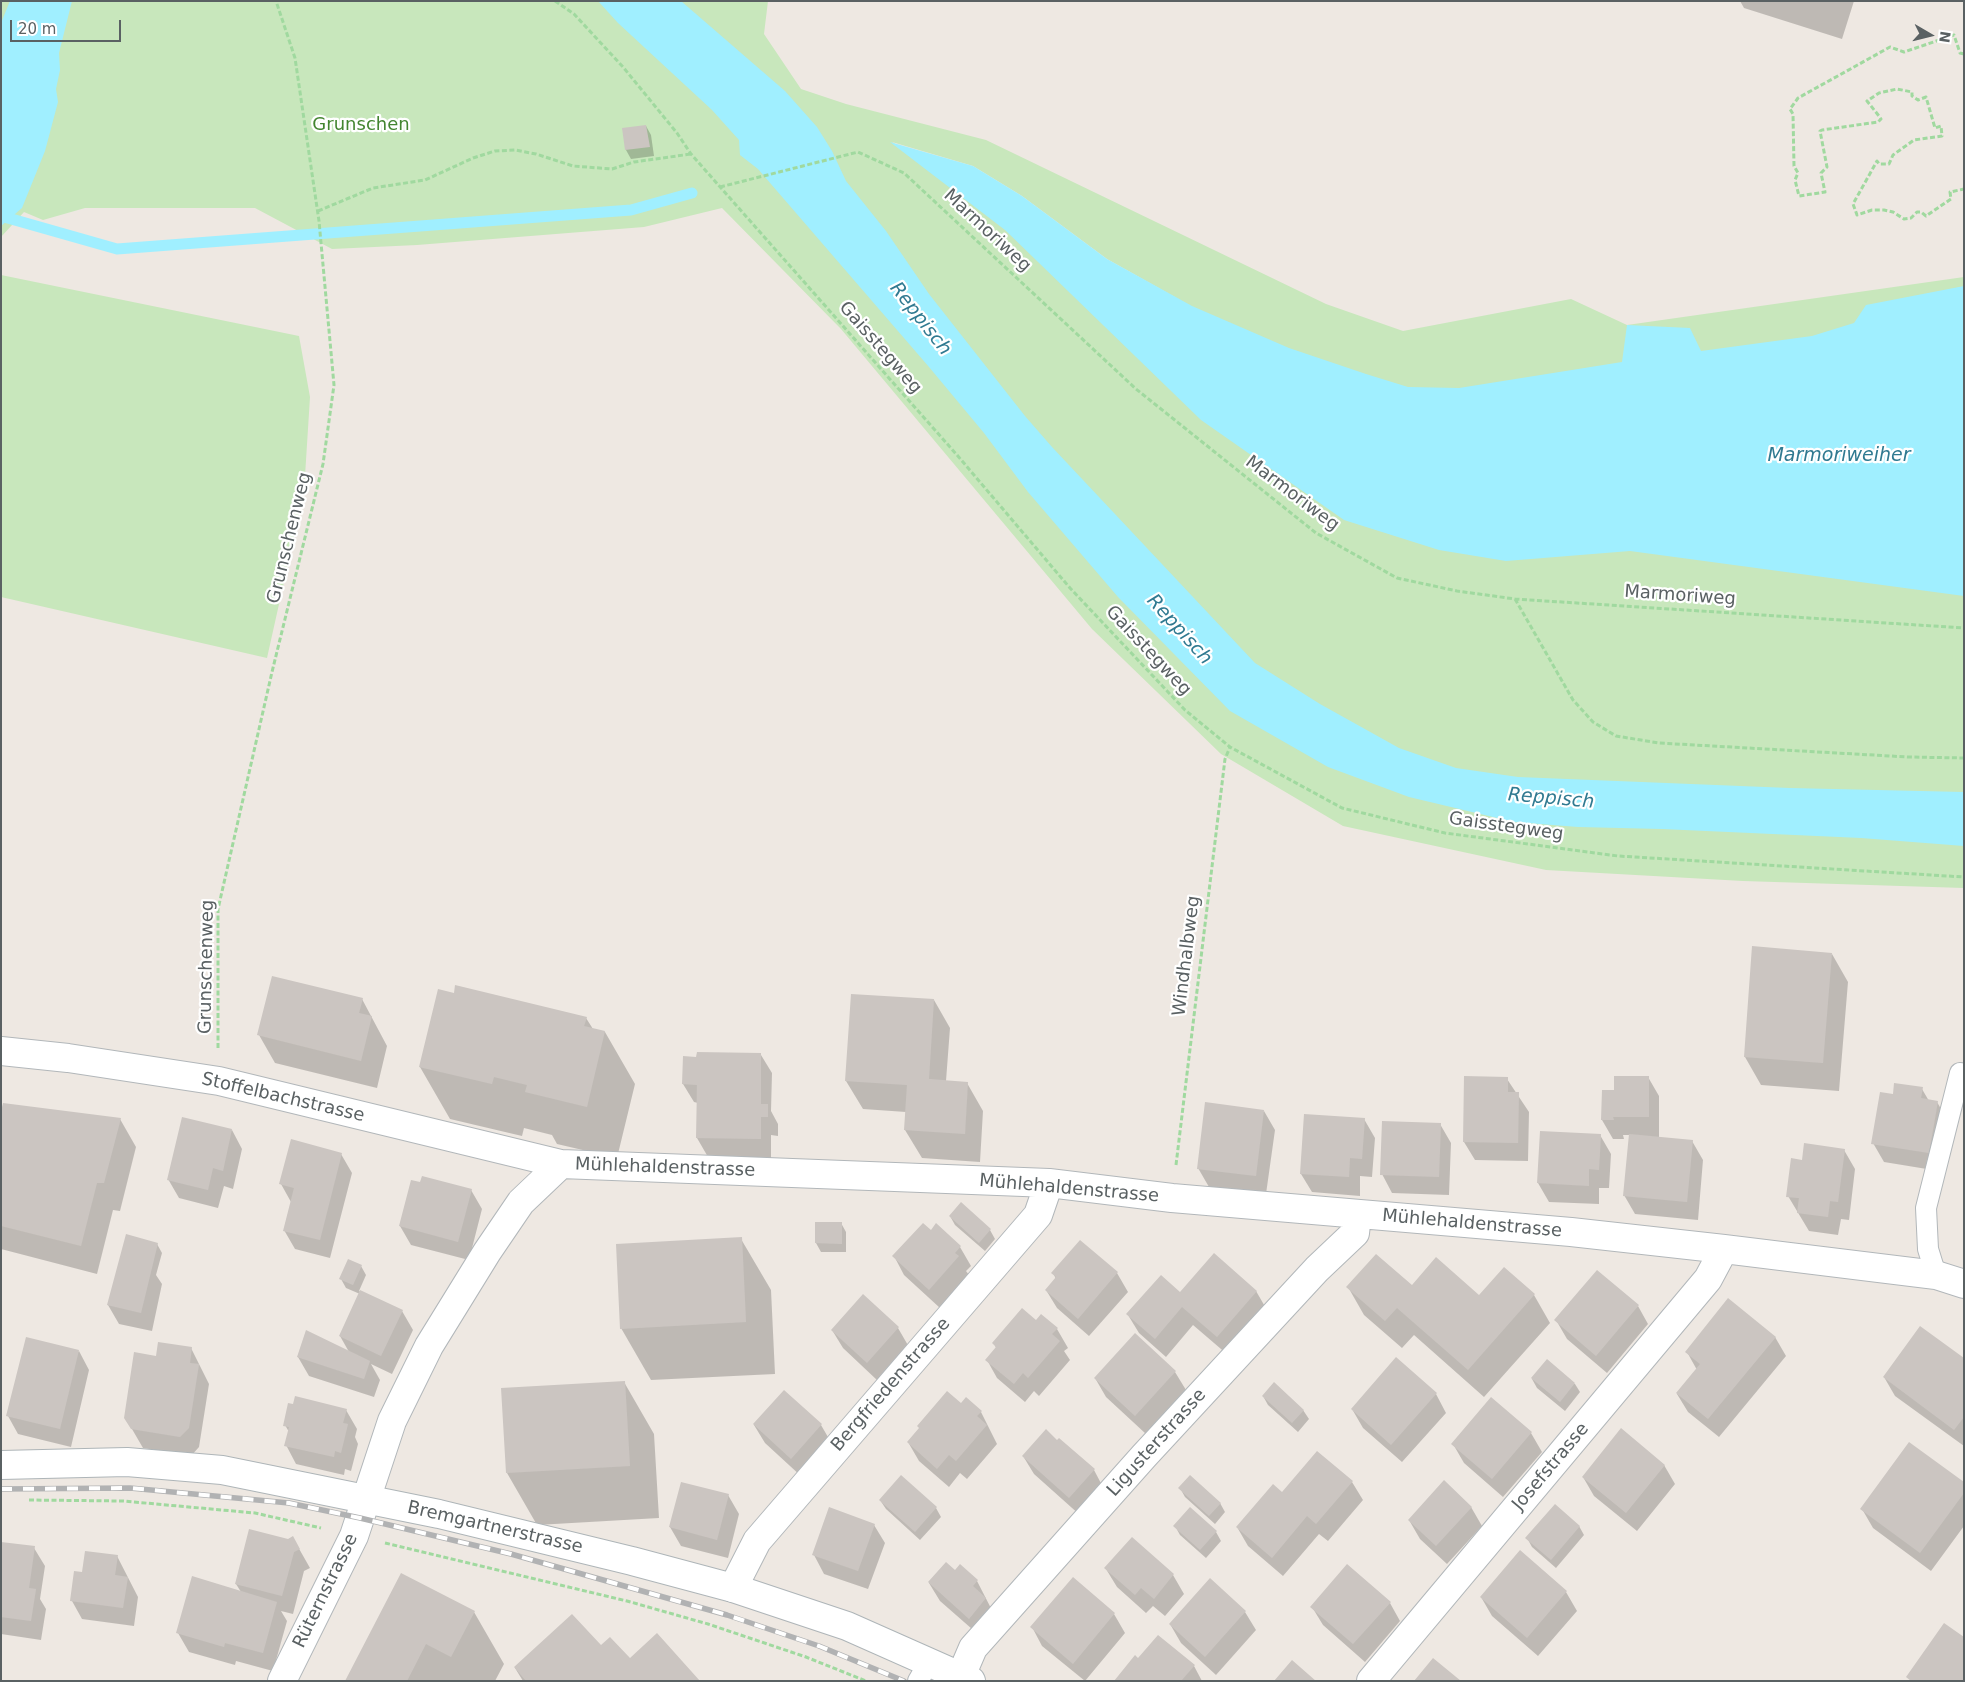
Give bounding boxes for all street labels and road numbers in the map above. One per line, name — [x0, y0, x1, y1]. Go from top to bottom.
street label: Marmoriweg — [939, 185, 1035, 277]
street label: Gaisstegweg — [834, 297, 926, 399]
street label: Marmoriweg — [1241, 452, 1343, 536]
street label: Grunschenweg — [263, 470, 317, 606]
street label: Marmoriweg — [1623, 581, 1737, 611]
street label: Gaisstegweg — [1101, 601, 1195, 701]
street label: Gaisstegweg — [1447, 808, 1565, 846]
street label: Windhalbweg — [1169, 894, 1205, 1018]
street label: Grunschenweg — [195, 900, 219, 1034]
street label: Stoffelbachstrasse — [199, 1069, 367, 1127]
street label: Mühlehaldenstrasse — [574, 1154, 756, 1182]
street label: Mühlehaldenstrasse — [978, 1170, 1160, 1208]
street label: Mühlehaldenstrasse — [1381, 1205, 1563, 1243]
street label: Bergfriedenstrasse — [827, 1314, 955, 1456]
street label: Ligusterstrasse — [1103, 1385, 1211, 1501]
street label: Josefstrasse — [1508, 1419, 1594, 1515]
street label: Bremgartnerstrasse — [405, 1497, 585, 1559]
street label: Rüternstrasse — [289, 1530, 363, 1652]

